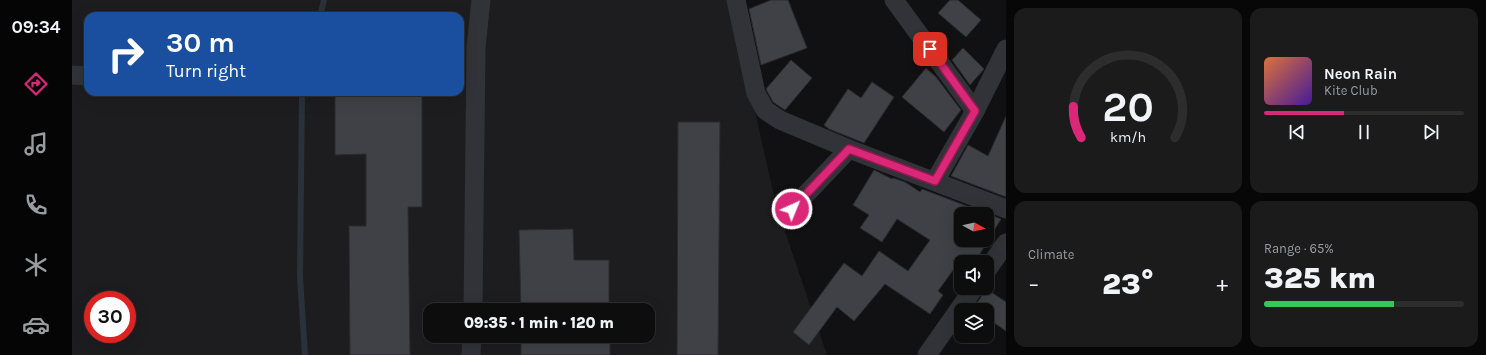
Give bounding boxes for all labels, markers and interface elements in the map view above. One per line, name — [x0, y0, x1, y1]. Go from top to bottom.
text: 09:34 — [11, 16, 61, 38]
text: 30 m — [166, 26, 235, 59]
icon: right — [100, 28, 152, 80]
pin — [913, 32, 947, 66]
icon: arrive — [919, 38, 941, 60]
text: Turn right — [166, 60, 246, 82]
text: Neon Rain — [1324, 65, 1397, 83]
icon: directions — [22, 70, 50, 98]
text: 20 — [1102, 83, 1154, 131]
text: Kite Club — [1324, 83, 1378, 98]
icon: previous — [1286, 121, 1308, 143]
icon: pause — [1353, 121, 1375, 143]
icon: next — [1420, 121, 1442, 143]
text: km/h — [1110, 129, 1146, 146]
icon: music — [22, 130, 50, 158]
position arrow — [771, 188, 813, 230]
icon: phone — [22, 191, 50, 219]
north arrow — [954, 207, 994, 247]
map controls — [954, 207, 994, 343]
text: Range · 65% — [1264, 241, 1334, 256]
text: Climate — [1028, 247, 1074, 262]
icon: climate — [22, 251, 50, 279]
button: sound — [954, 255, 994, 295]
text: 325 km — [1264, 260, 1376, 296]
text: 23° — [1102, 266, 1154, 302]
text: − — [1028, 271, 1040, 297]
text: + — [1216, 271, 1228, 297]
speed limit sign: 30 — [84, 291, 136, 343]
button: layers — [954, 303, 994, 343]
icon: car — [22, 311, 50, 339]
text: 09:35 · 1 min · 120 m — [464, 314, 614, 332]

